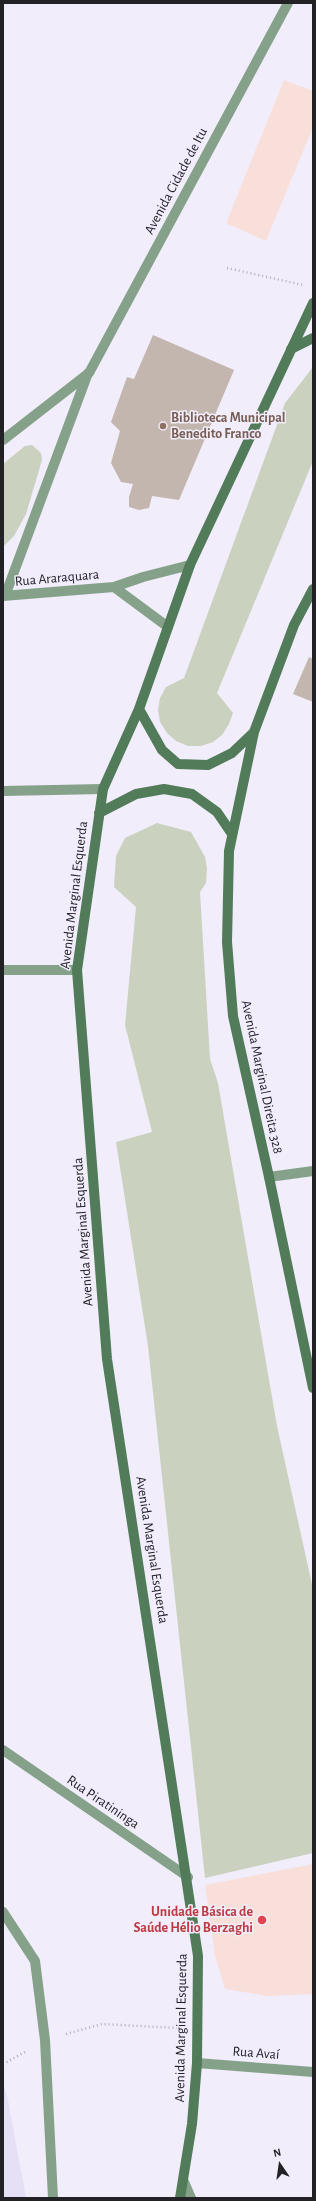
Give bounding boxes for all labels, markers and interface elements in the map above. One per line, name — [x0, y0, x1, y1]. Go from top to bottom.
street label: Avenida Cidade de Itu — [141, 125, 211, 237]
place label: Biblioteca Municipal Benedito Franco — [171, 410, 286, 442]
marker: Biblioteca Municipal Benedito Franco — [158, 421, 168, 431]
street label: Rua Araraquara — [14, 566, 100, 590]
street label: Avenida Marginal Esquerda — [57, 820, 91, 970]
street label: Avenida Marginal Direita 328 — [237, 999, 287, 1155]
street label: Avenida Marginal Esquerda — [69, 1157, 97, 1307]
street label: Avenida Marginal Esquerda — [132, 1475, 172, 1625]
street label: Rua Piratininga — [64, 1772, 142, 1832]
place label: Unidade Básica de Saúde Hélio Berzaghi — [133, 1904, 253, 1936]
marker: Unidade Básica de Saúde Hélio Berzaghi — [256, 1914, 268, 1926]
street label: Avenida Marginal Esquerda — [171, 1953, 191, 2103]
street label: Rua Avaí — [232, 2043, 280, 2063]
north arrow — [260, 2145, 300, 2185]
text: N — [272, 2147, 282, 2159]

